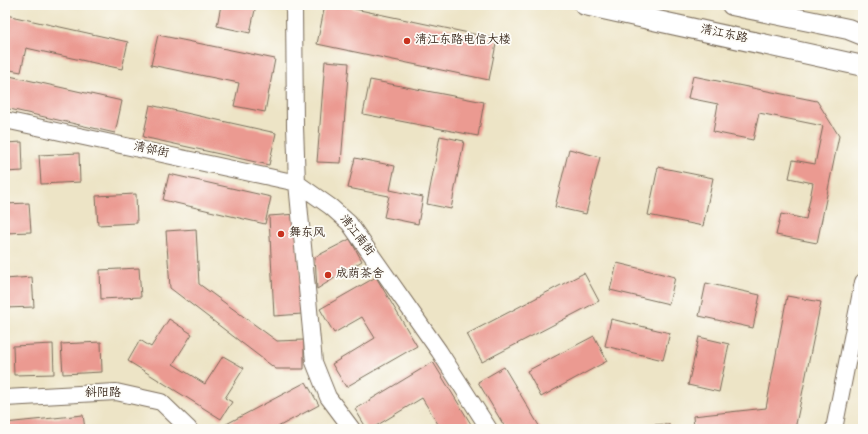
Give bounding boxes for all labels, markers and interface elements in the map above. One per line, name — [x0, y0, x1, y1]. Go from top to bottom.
street label: 清江东路 — [699, 22, 749, 47]
place label: 清江东路电信大楼 — [415, 33, 511, 48]
marker: 清江东路电信大楼 — [402, 36, 412, 46]
street label: 清邻街 — [132, 139, 170, 162]
street label: 清江南街 — [336, 212, 377, 259]
place label: 舞东风 — [289, 226, 325, 241]
marker: 舞东风 — [276, 229, 286, 239]
place label: 成荫茶舍 — [336, 267, 384, 282]
marker: 成荫茶舍 — [323, 270, 333, 280]
street label: 斜阳路 — [85, 385, 121, 401]

